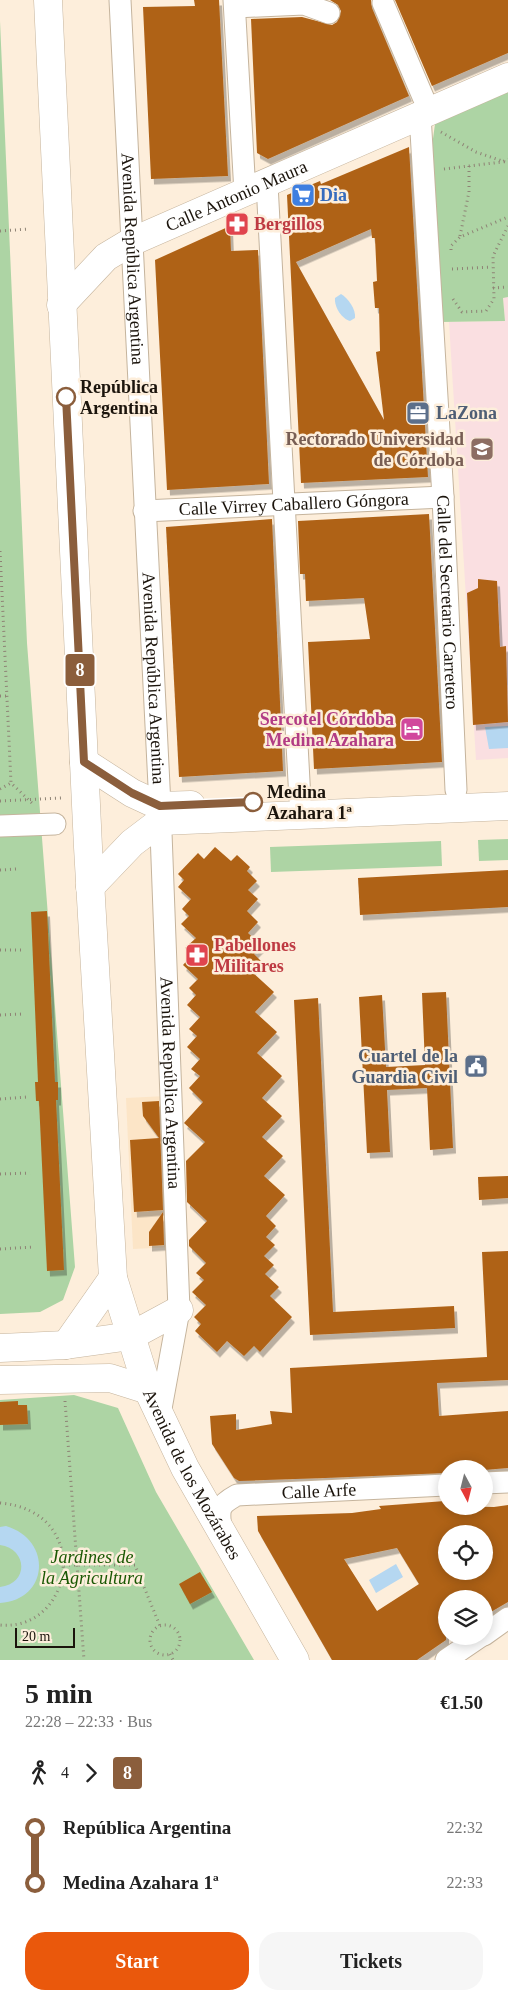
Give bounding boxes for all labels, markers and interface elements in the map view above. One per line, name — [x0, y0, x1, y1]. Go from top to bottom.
street label: Avenida República Argentina — [118, 152, 148, 365]
street label: Calle Antonio Maura — [163, 156, 310, 236]
supermarket icon: Dia — [290, 182, 316, 208]
place label: Dia — [320, 185, 347, 205]
pharmacy icon: Bergillos — [224, 211, 250, 237]
place label: Bergillos — [254, 214, 322, 234]
place label: República Argentina — [80, 377, 158, 418]
marker: República Argentina — [56, 387, 76, 407]
office icon: LaZona — [405, 400, 431, 426]
place label: LaZona — [436, 403, 497, 423]
place label: Rectorado Universidad de Córdoba — [286, 429, 464, 470]
school or university icon: Rectorado Universidad de Córdoba — [469, 436, 495, 462]
street label: Calle Virrey Caballero Góngora — [178, 489, 409, 519]
street label: Calle del Secretario Carretero — [433, 495, 462, 710]
street label: Avenida República Argentina — [138, 572, 169, 785]
line badge: 8 — [64, 654, 96, 686]
text: 8 — [76, 660, 85, 680]
place label: Sercotel Córdoba Medina Azahara — [260, 709, 394, 750]
hotel icon: Sercotel Córdoba Medina Azahara — [399, 716, 425, 742]
place label: Medina Azahara 1ª — [267, 782, 352, 823]
marker: Medina Azahara 1ª — [243, 792, 263, 812]
place label: Pabellones Militares — [214, 935, 296, 976]
pharmacy icon: Pabellones Militares — [184, 942, 210, 968]
street label: Avenida República Argentina — [156, 976, 184, 1189]
place label: Cuartel de la Guardia Civil — [351, 1046, 458, 1087]
public building icon: Cuartel de la Guardia Civil — [463, 1053, 489, 1079]
street label: Avenida de los Mozárabes — [139, 1386, 245, 1563]
north arrow — [438, 1460, 492, 1515]
map controls — [438, 1460, 493, 1645]
street label: Calle Arfe — [281, 1479, 357, 1503]
button: locate — [438, 1525, 493, 1580]
park label: Jardines de la Agricultura — [41, 1547, 143, 1588]
button: layers — [438, 1590, 493, 1645]
scale bar — [15, 1625, 75, 1648]
text: 20 m — [22, 1629, 50, 1644]
text: 5 min — [25, 1678, 93, 1709]
text: €1.50 — [440, 1692, 483, 1713]
text: 22:28 – 22:33 · Bus — [25, 1713, 152, 1730]
icon: walk — [25, 1759, 53, 1787]
icon: forward — [77, 1759, 105, 1787]
text: 8 — [123, 1763, 132, 1783]
text: 4 — [61, 1764, 69, 1781]
text: República Argentina — [63, 1817, 231, 1838]
text: 22:32 — [447, 1819, 483, 1836]
text: Medina Azahara 1ª — [63, 1872, 219, 1893]
text: 22:33 — [447, 1874, 483, 1891]
button: Start — [25, 1932, 249, 1990]
button: Tickets — [259, 1932, 483, 1990]

